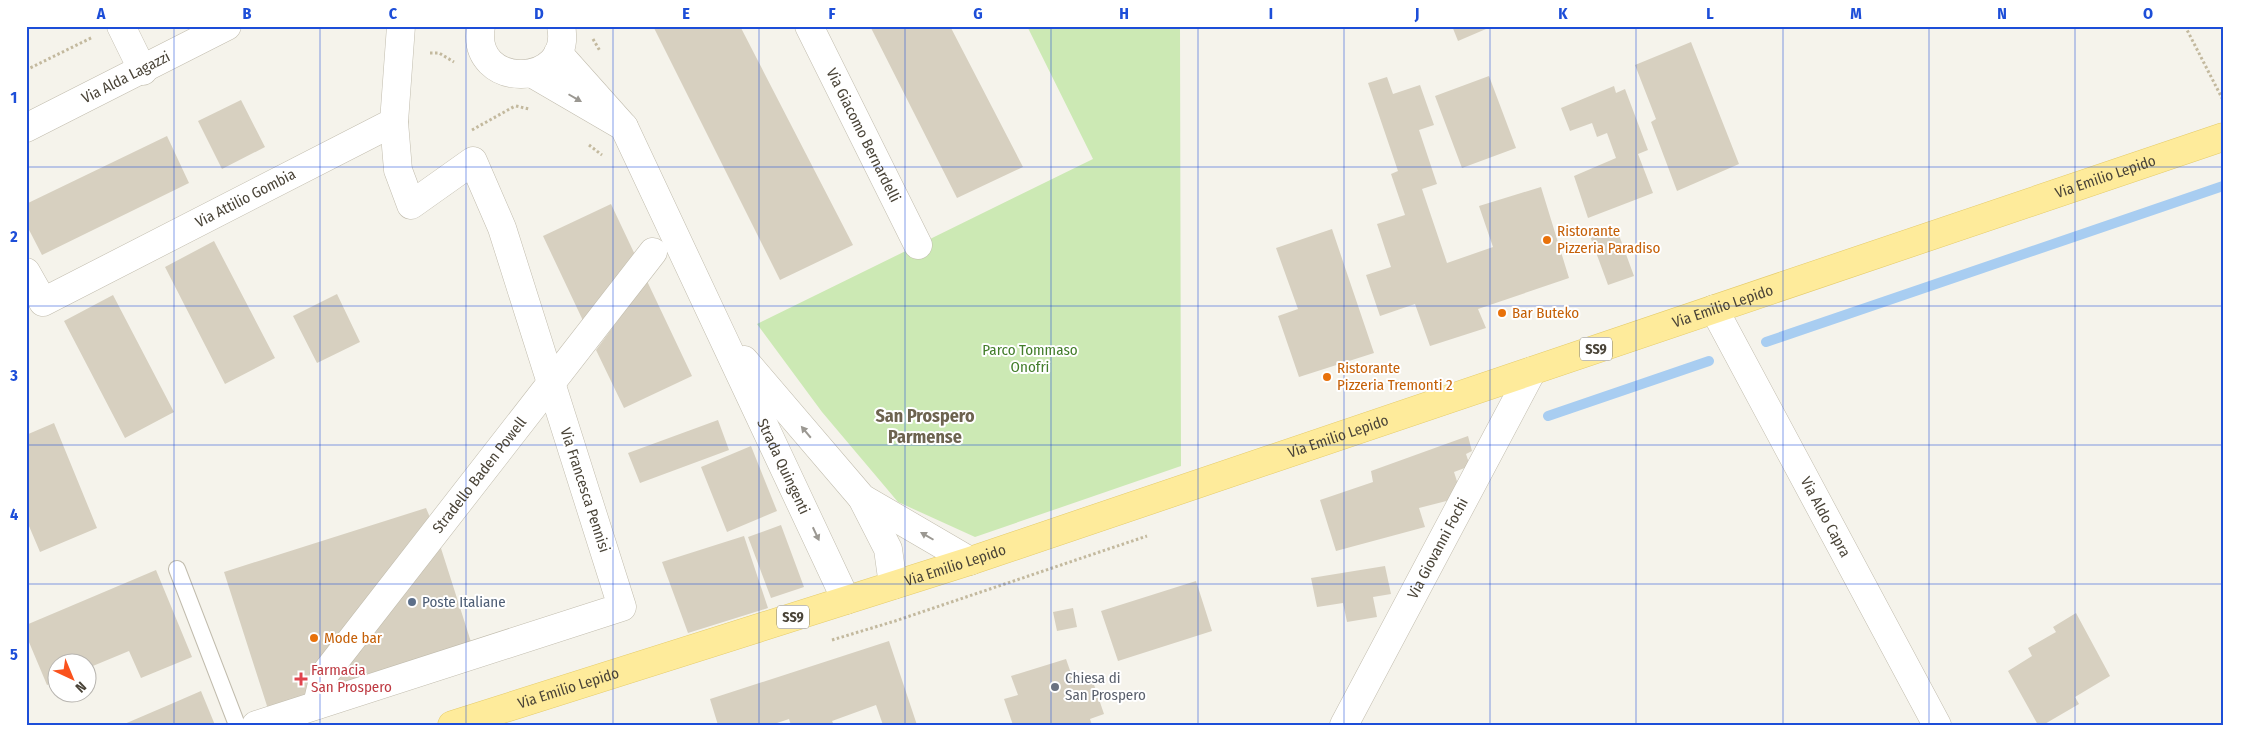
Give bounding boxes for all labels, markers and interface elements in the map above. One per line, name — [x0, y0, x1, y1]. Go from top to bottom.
text: A — [96, 4, 106, 23]
text: B — [243, 4, 252, 23]
text: C — [389, 4, 398, 23]
text: D — [534, 4, 544, 23]
text: E — [682, 4, 690, 23]
text: F — [828, 4, 836, 23]
text: G — [973, 4, 983, 23]
text: H — [1119, 4, 1129, 23]
text: I — [1269, 4, 1273, 23]
text: J — [1414, 4, 1419, 23]
text: K — [1558, 4, 1568, 23]
text: L — [1706, 4, 1714, 23]
text: M — [1850, 4, 1862, 23]
text: N — [1997, 4, 2007, 23]
text: O — [2143, 4, 2153, 23]
street label: Via Alda Lagazzi — [79, 47, 173, 107]
street label: Via Giacomo Bernardelli — [823, 65, 904, 205]
text: 1 — [11, 88, 17, 107]
one-way arrow — [569, 94, 582, 103]
street label: Via Emilio Lepido — [2053, 151, 2158, 202]
street label: Via Attilio Gombia — [192, 165, 299, 231]
place label: Ristorante Pizzeria Paradiso — [1557, 222, 1660, 257]
text: 2 — [9, 227, 18, 246]
marker: Ristorante Pizzeria Paradiso — [1541, 234, 1553, 246]
street label: Via Emilio Lepido — [1670, 281, 1776, 332]
place label: Bar Buteko — [1512, 304, 1579, 322]
marker: Bar Buteko — [1496, 307, 1508, 319]
road number: SS9 — [1580, 338, 1612, 360]
park label: Parco Tommaso Onofri — [982, 341, 1078, 376]
place label: Ristorante Pizzeria Tremonti 2 — [1337, 359, 1453, 394]
text: 3 — [9, 366, 18, 385]
marker: Ristorante Pizzeria Tremonti 2 — [1321, 371, 1333, 383]
district label: San Prospero Parmense — [875, 405, 975, 448]
street label: Via Emilio Lepido — [1285, 411, 1391, 462]
street label: Stradello Baden Powell — [429, 413, 530, 537]
street label: Strada Quingenti — [753, 416, 813, 517]
street label: Via Francesca Pennisi — [556, 425, 614, 555]
one-way arrow — [800, 426, 811, 439]
street label: Via Aldo Capra — [1797, 474, 1854, 560]
street label: Via Giovanni Fochi — [1404, 495, 1472, 602]
text: 4 — [10, 505, 18, 524]
one-way arrow — [812, 527, 820, 542]
one-way arrow — [921, 532, 934, 541]
street label: Via Emilio Lepido — [903, 541, 1008, 590]
place label: Poste Italiane — [422, 593, 506, 611]
marker: Poste Italiane — [406, 596, 418, 608]
road number: SS9 — [777, 606, 809, 628]
place label: Mode bar — [324, 629, 383, 647]
marker: Mode bar — [308, 632, 320, 644]
text: 5 — [10, 645, 18, 664]
north arrow — [48, 654, 98, 704]
place label: Farmacia San Prospero — [311, 661, 392, 696]
street label: Via Emilio Lepido — [515, 664, 621, 713]
place label: Chiesa di San Prospero — [1065, 669, 1146, 704]
marker: Farmacia San Prospero — [295, 673, 307, 685]
text: N — [72, 678, 90, 696]
marker: Chiesa di San Prospero — [1049, 681, 1061, 693]

